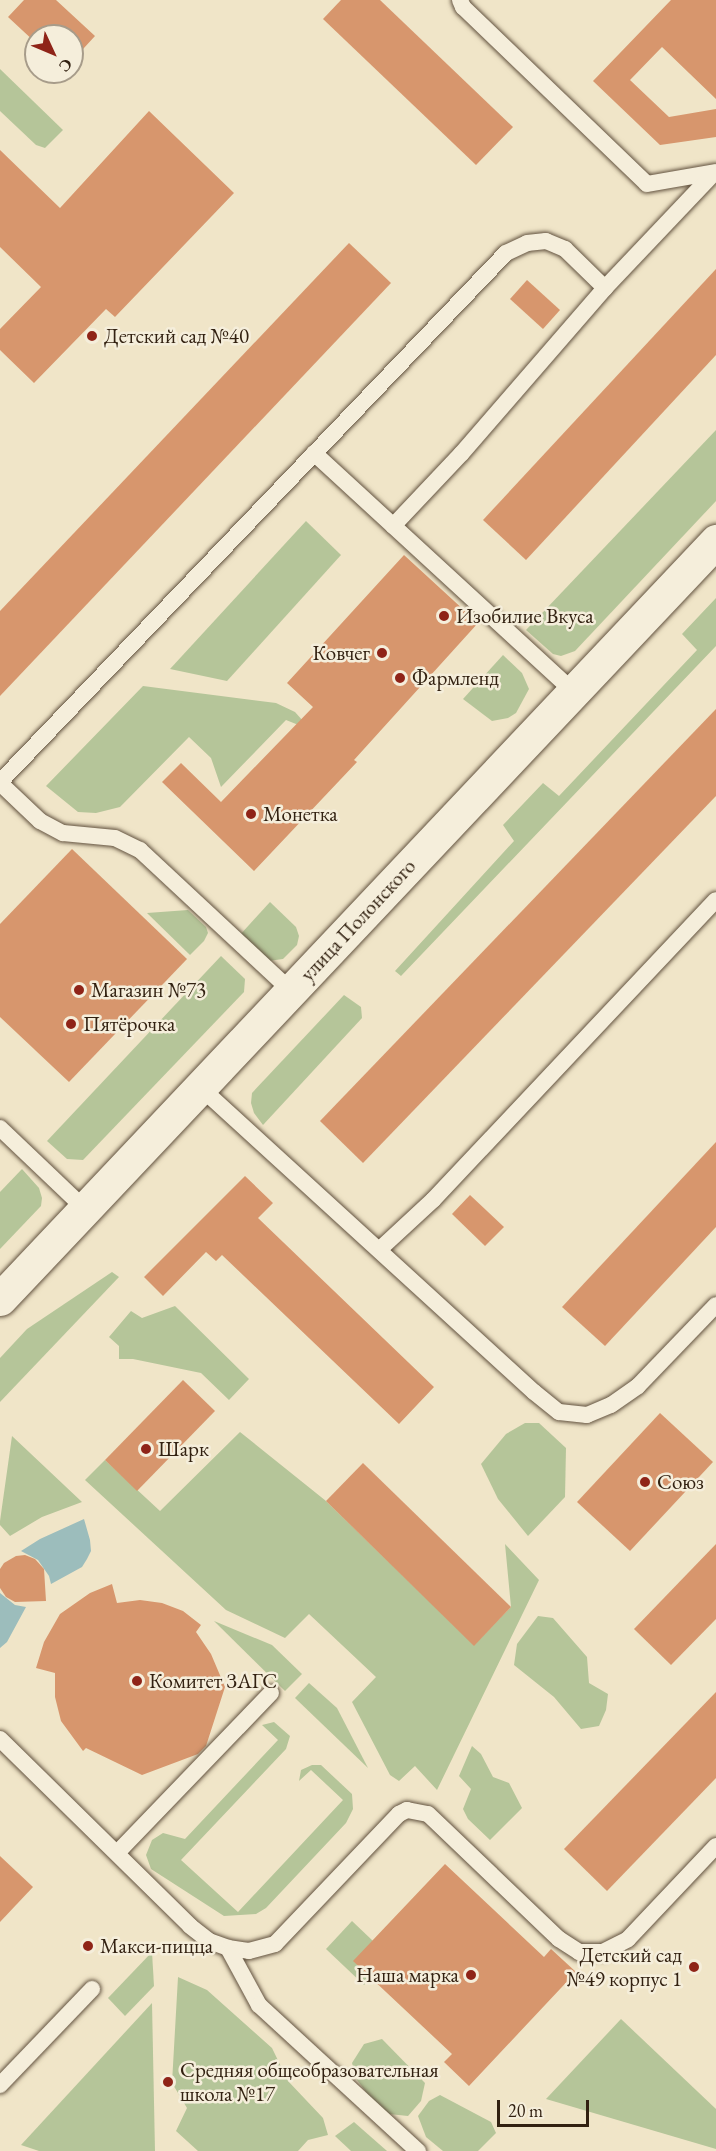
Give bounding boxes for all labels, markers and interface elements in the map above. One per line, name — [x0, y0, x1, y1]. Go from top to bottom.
north arrow — [24, 24, 84, 84]
text: С — [54, 54, 77, 77]
place label: Детский сад №40 — [104, 323, 249, 349]
marker: Детский сад №40 — [85, 329, 99, 343]
place label: Изобилие Вкуса — [456, 603, 594, 629]
marker: Изобилие Вкуса — [437, 609, 451, 623]
place label: Ковчег — [312, 640, 370, 666]
marker: Ковчег — [375, 646, 389, 660]
place label: Фармленд — [412, 665, 499, 691]
marker: Фармленд — [393, 671, 407, 685]
place label: Монетка — [263, 801, 338, 827]
marker: Монетка — [244, 807, 258, 821]
street label: улица Полонского — [295, 854, 421, 986]
place label: Магазин №73 — [91, 977, 206, 1003]
marker: Магазин №73 — [72, 983, 86, 997]
place label: Пятёрочка — [83, 1011, 175, 1037]
marker: Пятёрочка — [64, 1017, 78, 1031]
place label: Шарк — [158, 1436, 209, 1462]
marker: Шарк — [139, 1442, 153, 1456]
place label: Союз — [657, 1469, 704, 1495]
marker: Союз — [638, 1475, 652, 1489]
place label: Комитет ЗАГС — [149, 1668, 277, 1694]
marker: Комитет ЗАГС — [130, 1674, 144, 1688]
place label: Макси-пицца — [100, 1933, 213, 1959]
marker: Макси-пицца — [81, 1939, 95, 1953]
place label: Детский сад №49 корпус 1 — [566, 1942, 682, 1992]
marker: Детский сад №49 корпус 1 — [687, 1960, 701, 1974]
place label: Наша марка — [356, 1962, 459, 1988]
marker: Наша марка — [464, 1968, 478, 1982]
place label: Средняя общеобразовательная школа №17 — [180, 2057, 439, 2107]
marker: Средняя общеобразовательная школа №17 — [161, 2075, 175, 2089]
scale bar — [500, 2088, 592, 2126]
text: 20 m — [508, 2099, 543, 2122]

